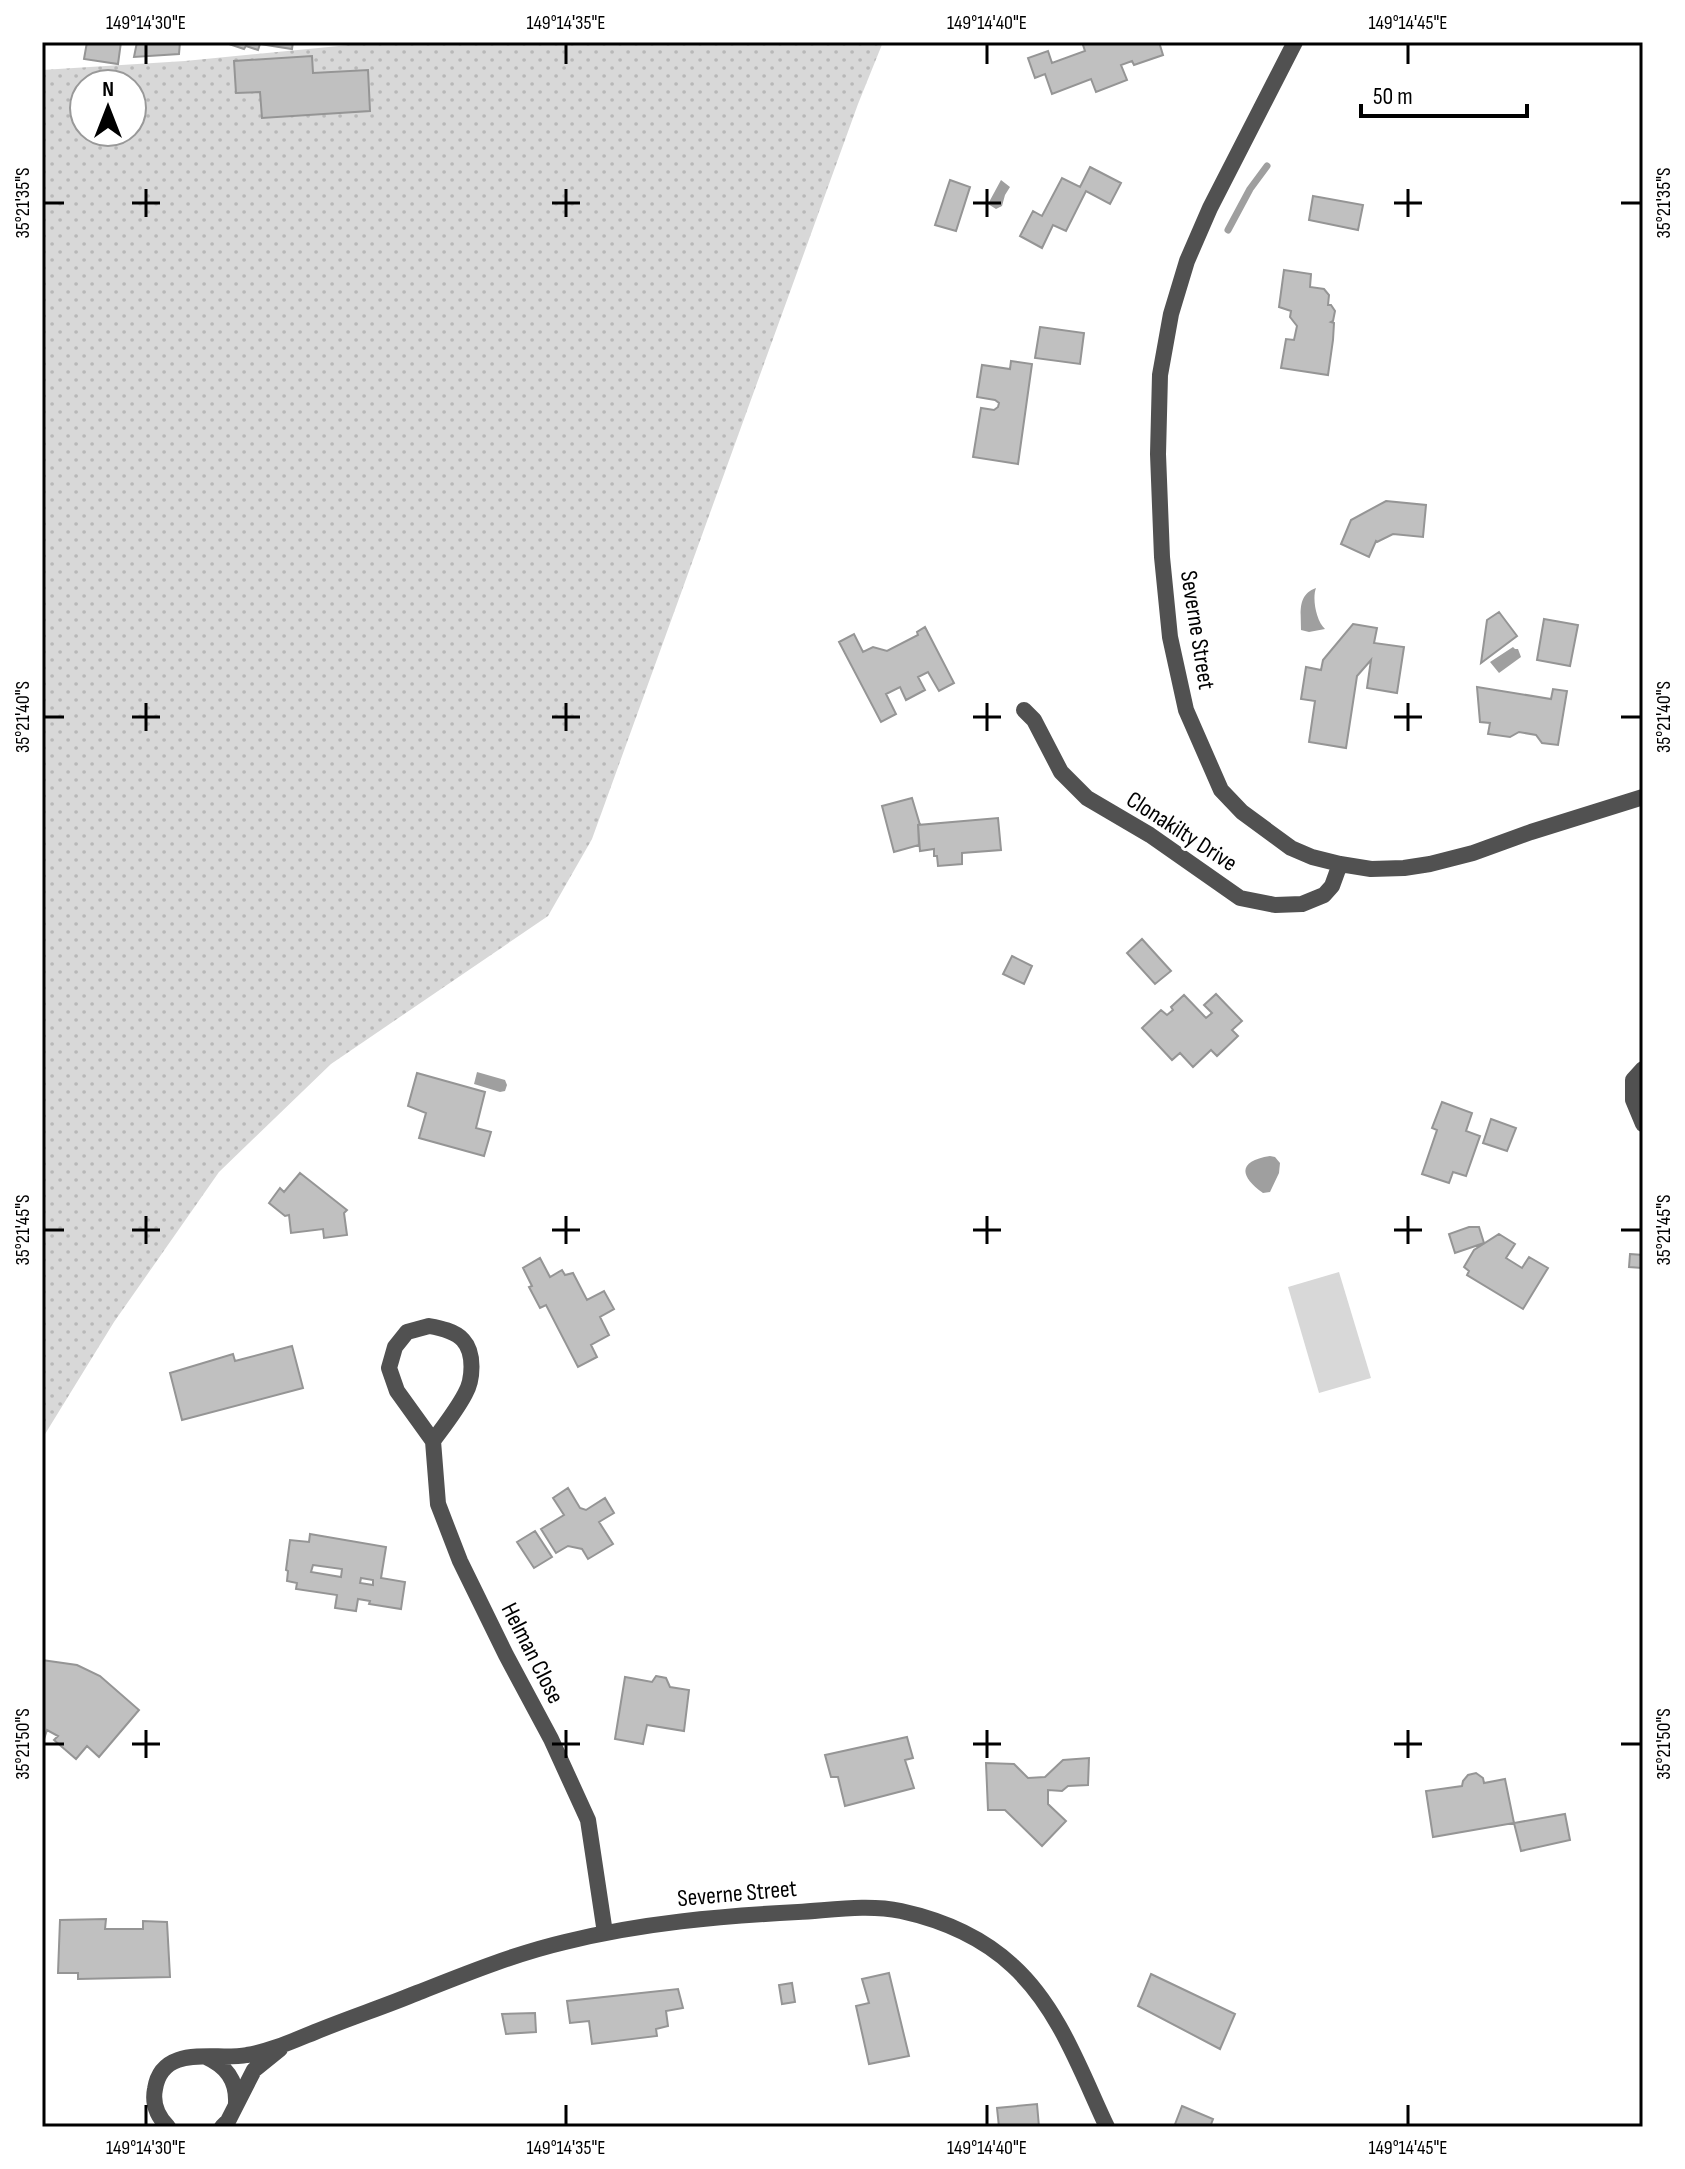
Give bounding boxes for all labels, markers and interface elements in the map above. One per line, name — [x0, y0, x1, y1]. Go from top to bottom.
text: 149°14'30"E — [106, 11, 186, 35]
text: 149°14'35"E — [526, 11, 606, 35]
text: 149°14'40"E — [947, 11, 1027, 35]
text: 149°14'45"E — [1368, 11, 1448, 35]
north arrow — [68, 68, 148, 148]
scale bar — [1361, 68, 1527, 118]
text: N — [102, 76, 114, 103]
text: 50 m — [1373, 82, 1413, 111]
text: 35°21'35"S — [11, 167, 35, 239]
text: 35°21'35"S — [1652, 167, 1676, 239]
street label: Severne Street — [1174, 569, 1221, 691]
text: 35°21'40"S — [11, 681, 35, 753]
text: 35°21'40"S — [1652, 681, 1676, 753]
street label: Clonakilty Drive — [1121, 785, 1242, 878]
text: 35°21'45"S — [11, 1194, 35, 1266]
text: 35°21'45"S — [1652, 1194, 1676, 1266]
street label: Helman Close — [495, 1598, 570, 1709]
text: 35°21'50"S — [11, 1708, 35, 1780]
text: 35°21'50"S — [1652, 1708, 1676, 1780]
street label: Severne Street — [676, 1874, 798, 1913]
text: 149°14'30"E — [106, 2136, 186, 2160]
text: 149°14'35"E — [526, 2136, 606, 2160]
text: 149°14'40"E — [947, 2136, 1027, 2160]
text: 149°14'45"E — [1368, 2136, 1448, 2160]

